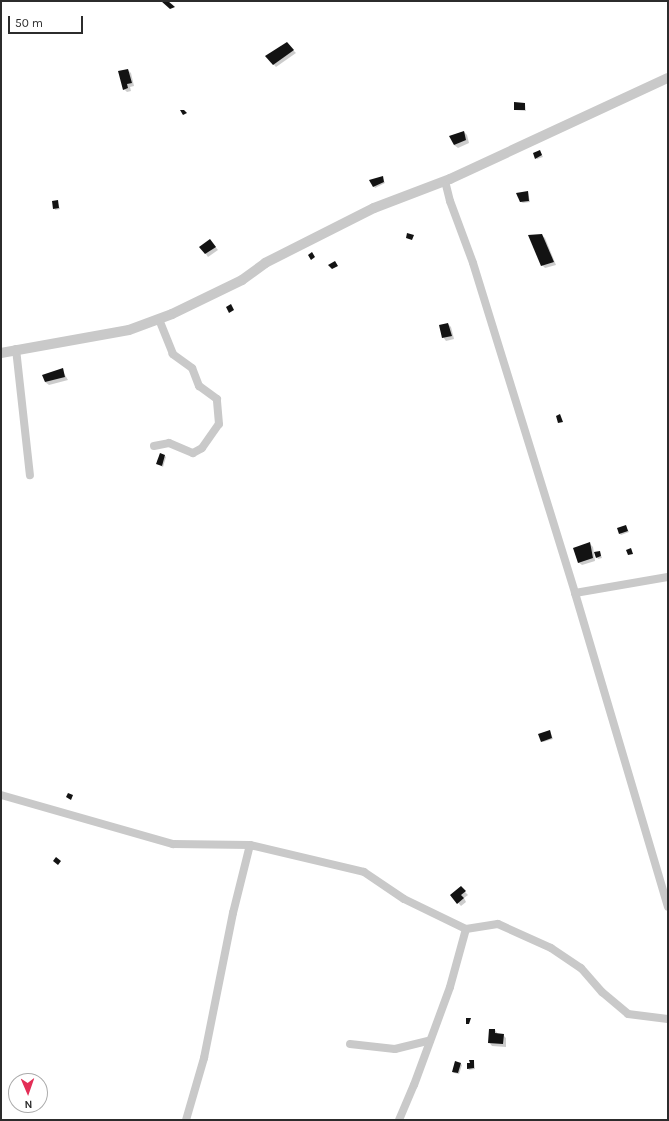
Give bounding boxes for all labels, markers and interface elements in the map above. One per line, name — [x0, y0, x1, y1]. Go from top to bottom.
scale bar — [10, 8, 85, 34]
text: 50 m — [15, 16, 43, 30]
north arrow — [8, 1073, 48, 1113]
text: N — [24, 1098, 33, 1111]

